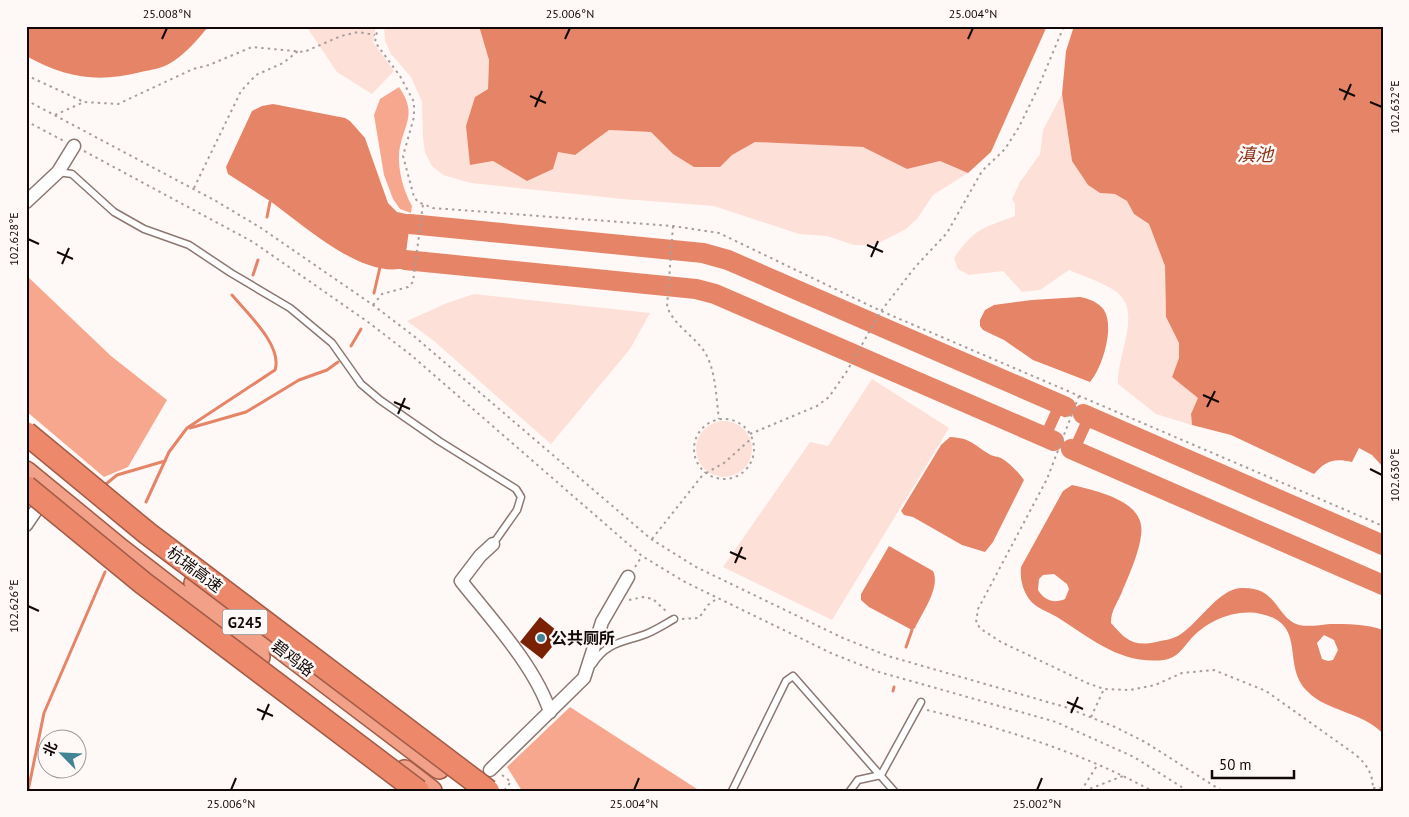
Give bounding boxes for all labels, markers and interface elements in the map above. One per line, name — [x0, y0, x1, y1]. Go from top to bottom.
text: 25.008°N — [143, 6, 191, 21]
text: 25.006°N — [546, 6, 594, 21]
text: 25.004°N — [949, 6, 997, 21]
text: 102.632°E — [1387, 80, 1402, 134]
water label: 滇池 — [1237, 143, 1275, 166]
text: 102.628°E — [6, 212, 21, 266]
text: 102.630°E — [1387, 448, 1402, 502]
street label: 杭瑞高速 — [163, 542, 227, 596]
text: 102.626°E — [6, 579, 21, 633]
road number: G245 — [222, 610, 268, 634]
place label: 公共厕所 — [551, 628, 615, 648]
marker: 公共厕所 — [535, 632, 547, 644]
street label: 碧鸡路 — [268, 636, 318, 680]
north arrow — [38, 730, 88, 780]
text: 北 — [39, 739, 61, 759]
scale bar — [1212, 747, 1294, 779]
text: 50 m — [1219, 755, 1252, 774]
text: 25.006°N — [207, 796, 255, 811]
text: 25.004°N — [610, 796, 658, 811]
text: 25.002°N — [1013, 796, 1061, 811]

